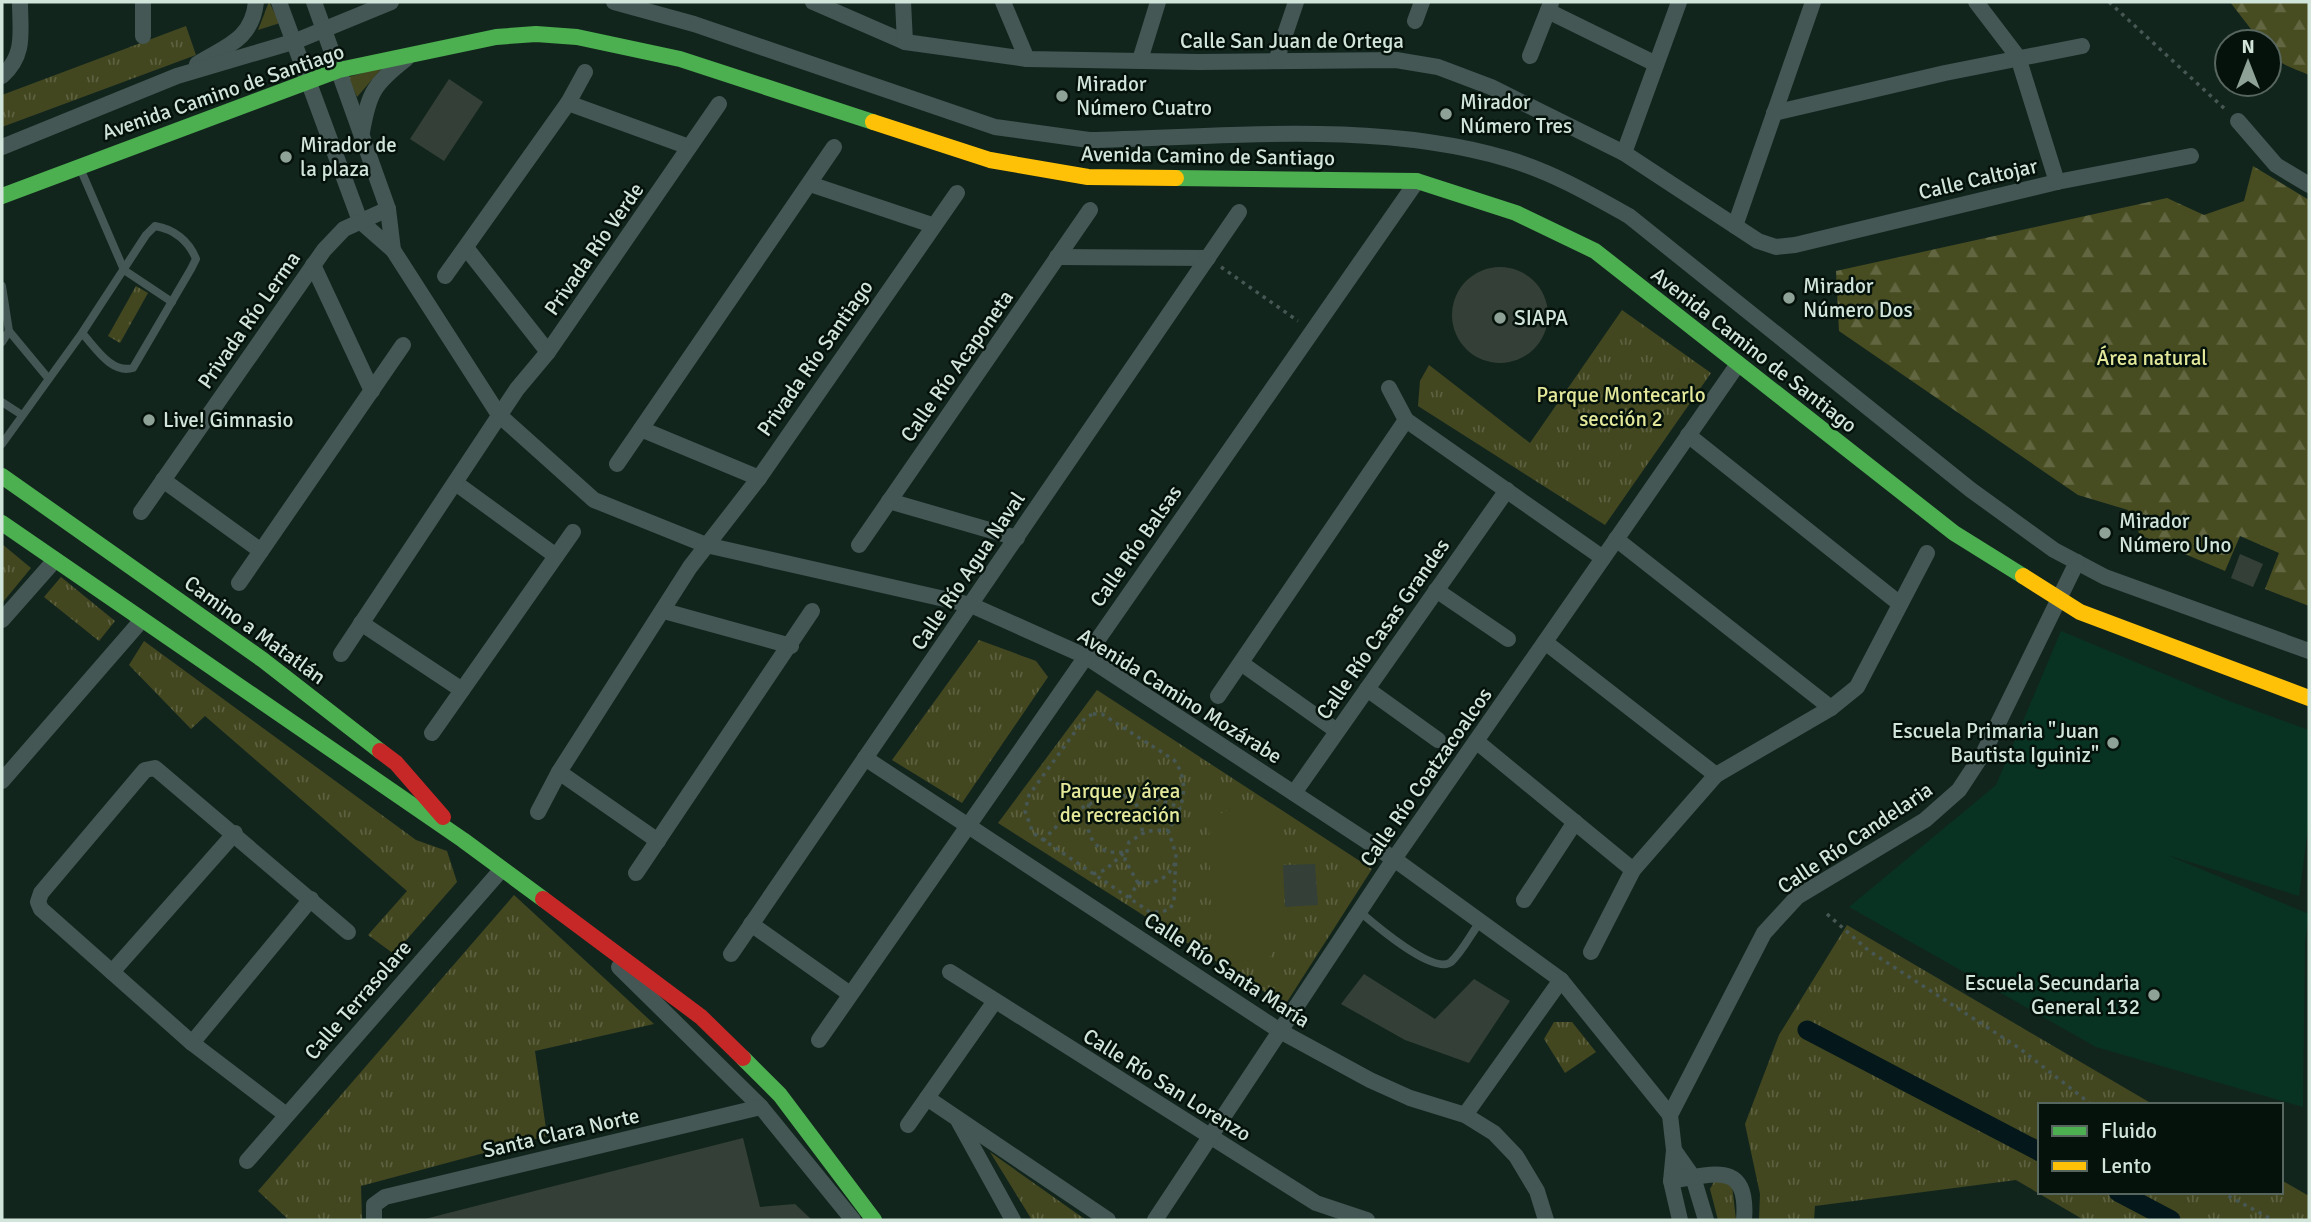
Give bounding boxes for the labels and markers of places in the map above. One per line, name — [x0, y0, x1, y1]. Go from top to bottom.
place label: Mirador Número Cuatro — [1076, 71, 1212, 121]
marker: Mirador Número Cuatro — [1054, 88, 1070, 104]
place label: Mirador Número Tres — [1460, 89, 1572, 139]
marker: Mirador Número Tres — [1438, 106, 1454, 122]
place label: Mirador de la plaza — [300, 132, 397, 182]
marker: Mirador de la plaza — [278, 149, 294, 165]
place label: Mirador Número Dos — [1803, 273, 1913, 323]
marker: Mirador Número Dos — [1781, 290, 1797, 306]
place label: SIAPA — [1514, 305, 1568, 331]
marker: SIAPA — [1492, 310, 1508, 326]
place label: Live! Gimnasio — [163, 407, 293, 433]
marker: Live! Gimnasio — [141, 412, 157, 428]
place label: Mirador Número Uno — [2119, 508, 2231, 558]
marker: Mirador Número Uno — [2097, 525, 2113, 541]
place label: Escuela Primaria "Juan Bautista Iguiniz" — [1892, 718, 2099, 768]
marker: Escuela Primaria "Juan Bautista Iguiniz" — [2105, 735, 2121, 751]
place label: Escuela Secundaria General 132 — [1964, 970, 2140, 1020]
marker: Escuela Secundaria General 132 — [2146, 987, 2162, 1003]

